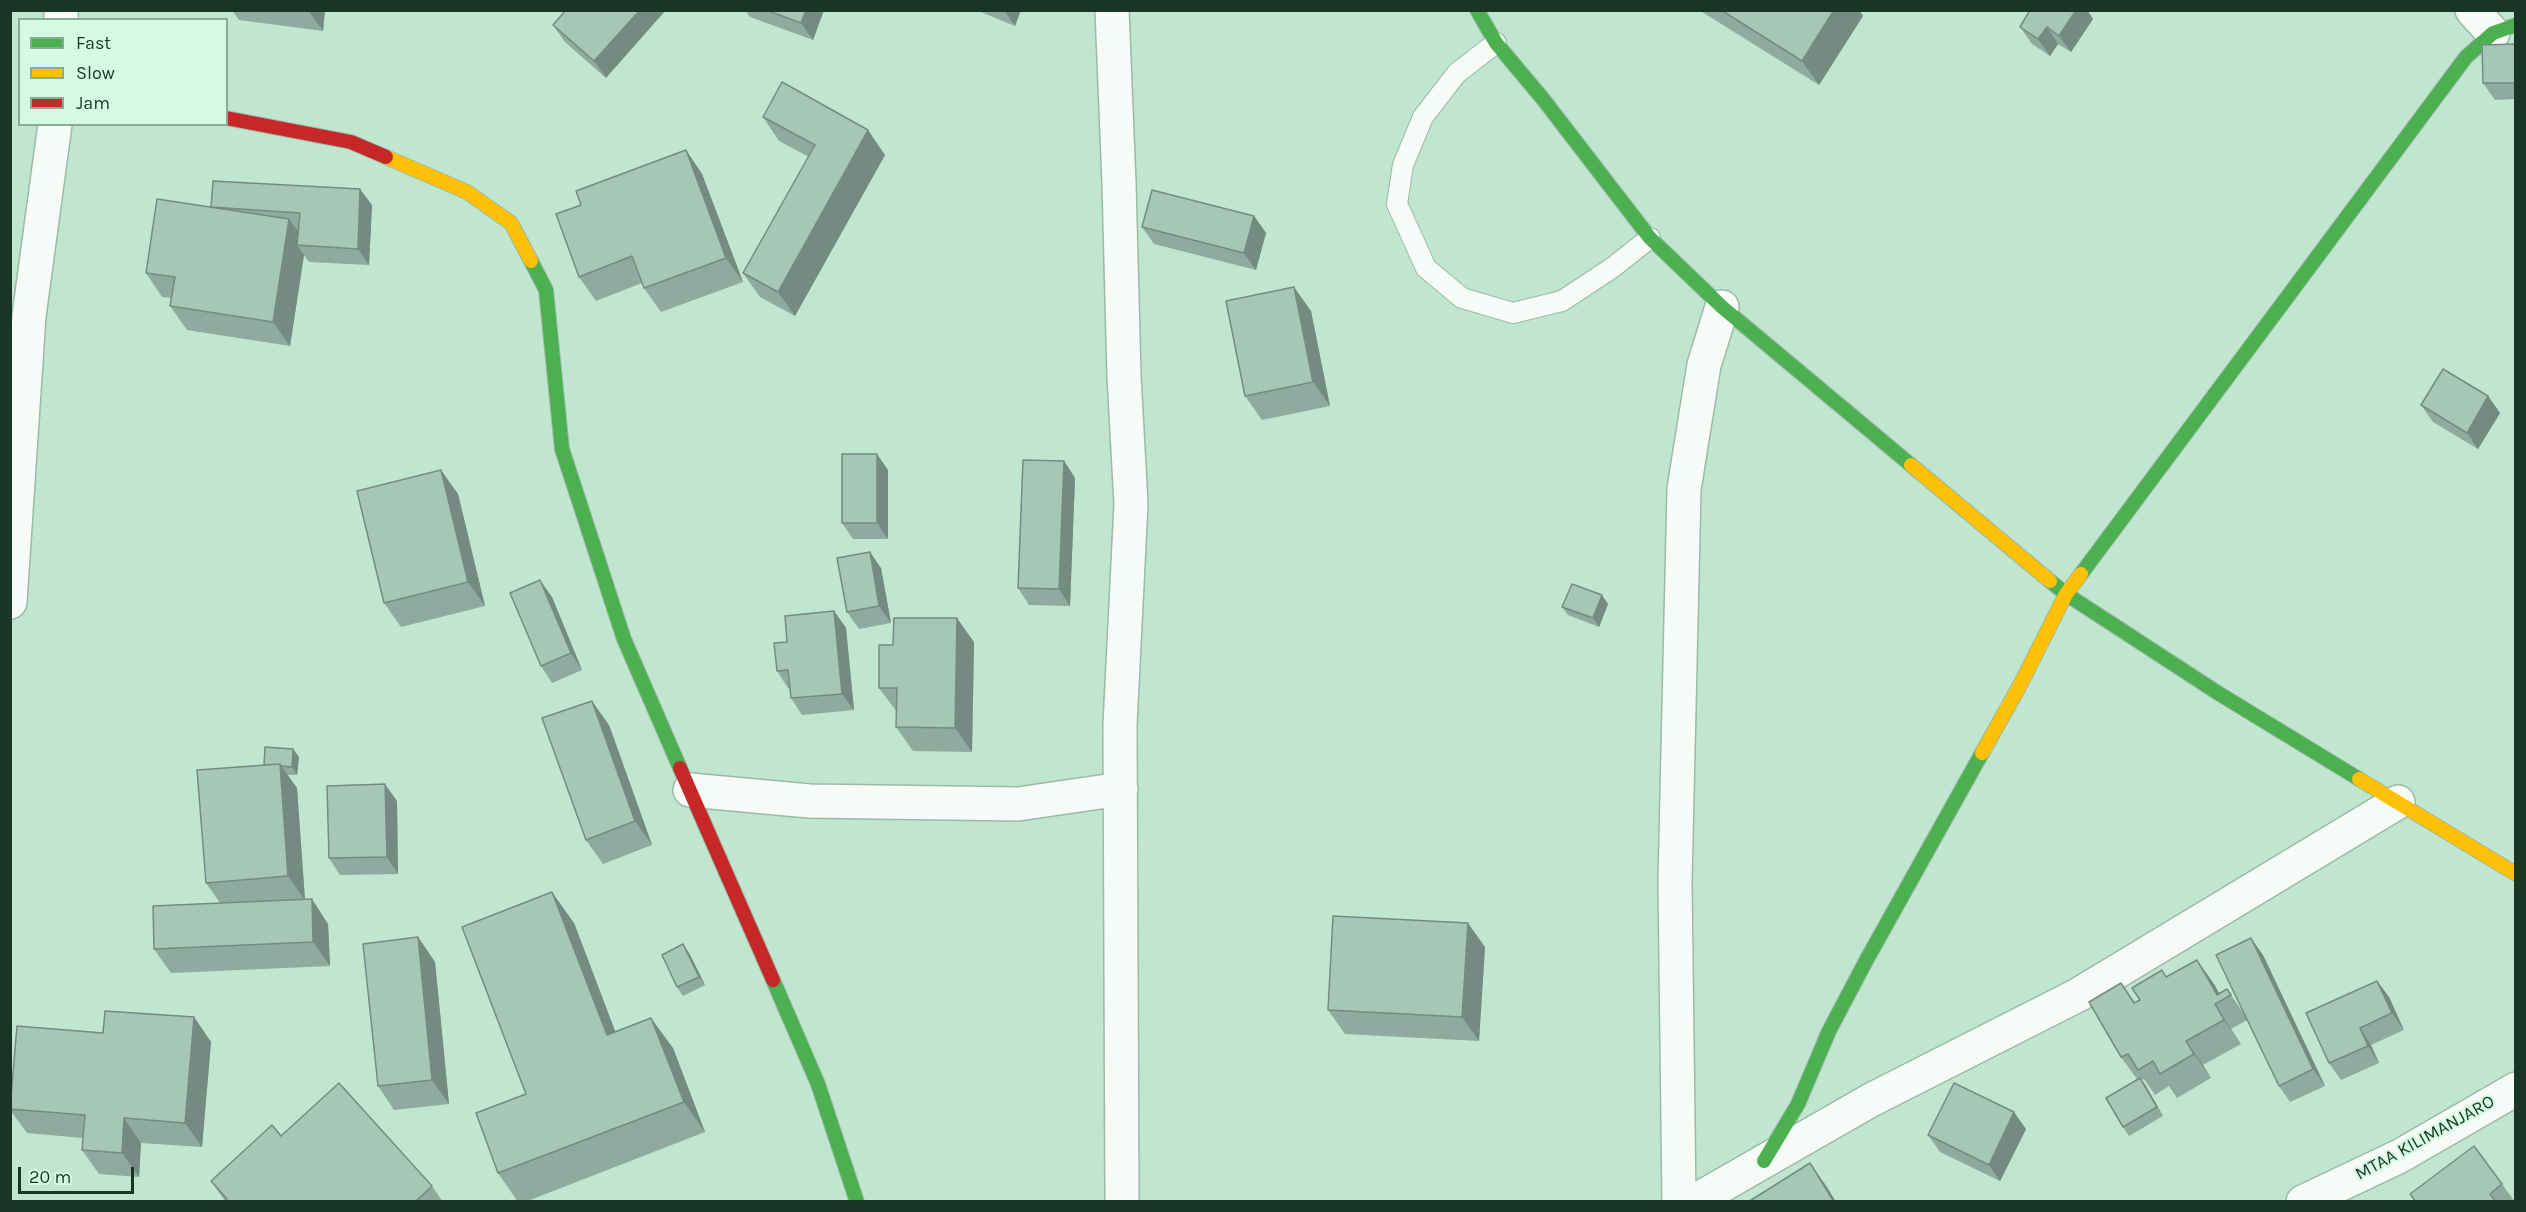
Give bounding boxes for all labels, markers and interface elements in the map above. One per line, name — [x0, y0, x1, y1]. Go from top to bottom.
legend — [18, 18, 228, 126]
text: Fast — [76, 32, 111, 54]
text: Slow — [76, 62, 115, 84]
text: Jam — [76, 92, 110, 114]
street label: MTAA KILIMANJARO — [2352, 1091, 2498, 1185]
scale bar — [21, 1155, 136, 1193]
text: 20 m — [29, 1166, 71, 1188]

